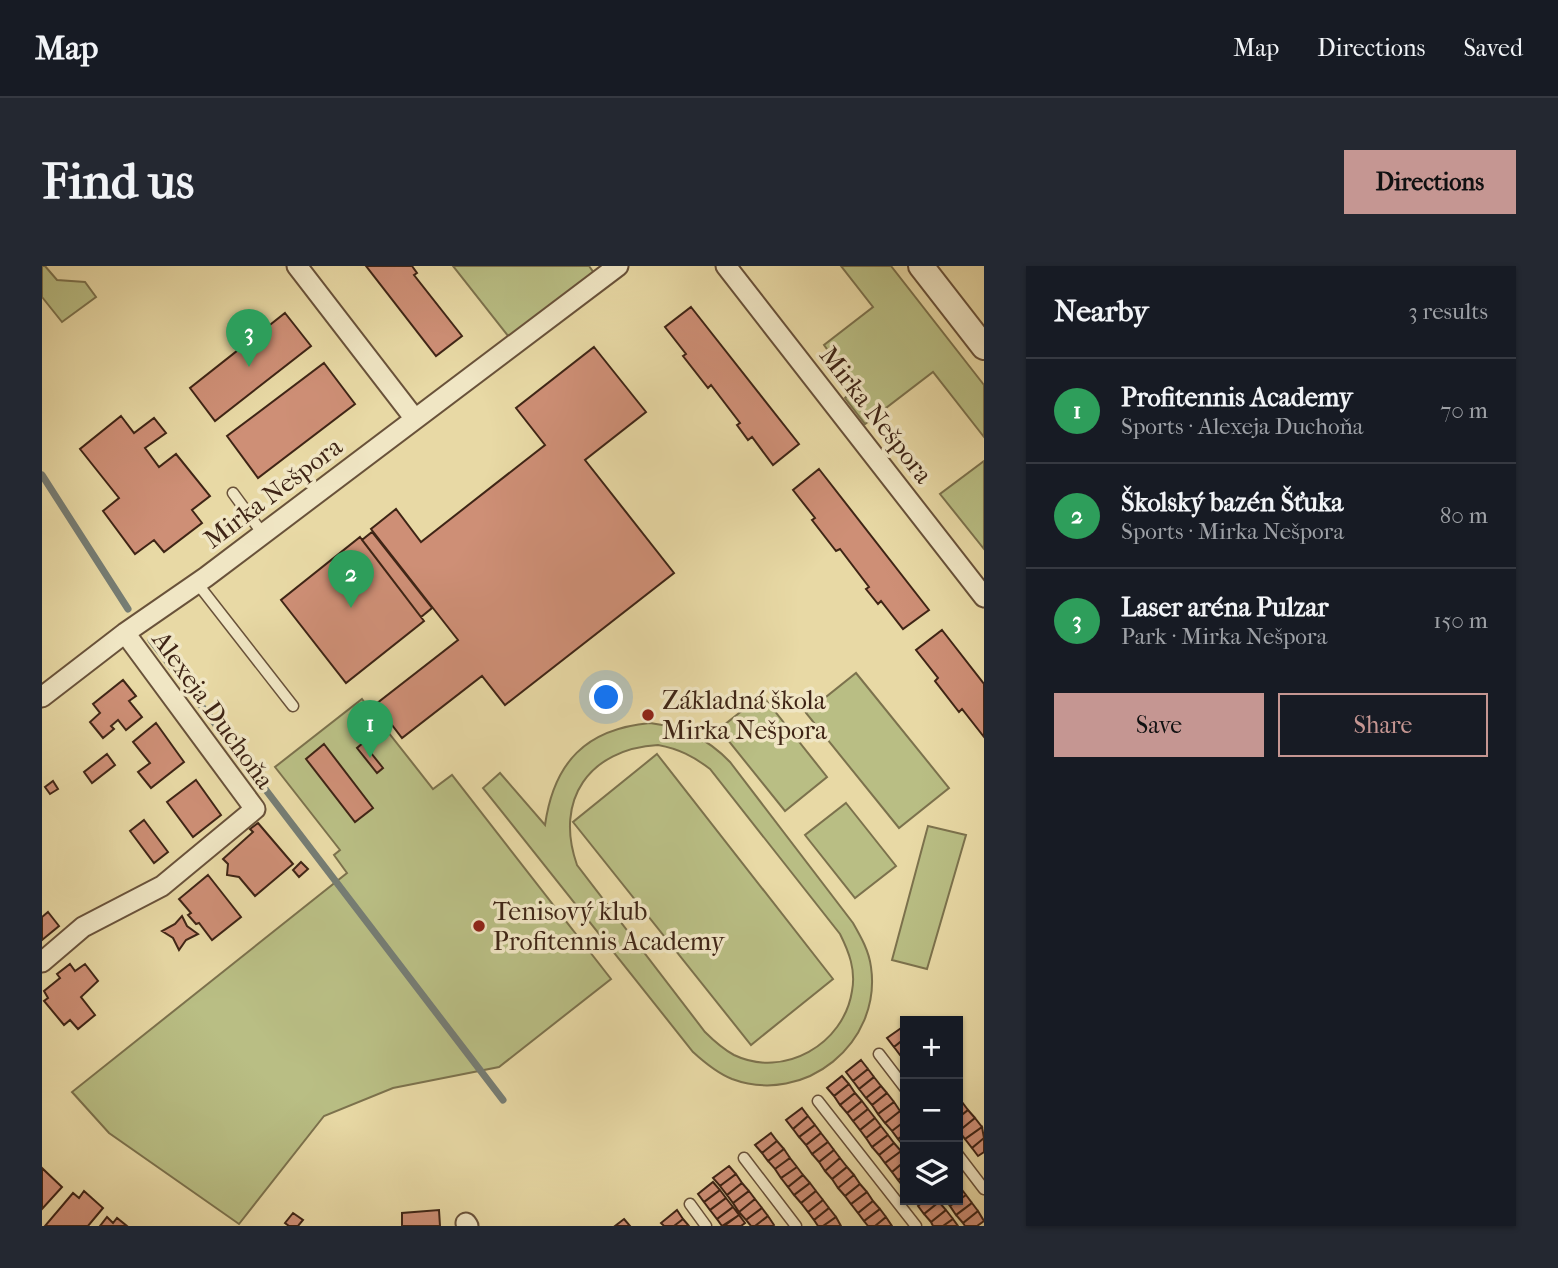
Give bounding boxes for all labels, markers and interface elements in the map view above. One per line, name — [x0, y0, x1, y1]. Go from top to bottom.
text: Map — [35, 29, 98, 68]
text: Map — [1233, 34, 1279, 62]
text: Directions — [1317, 34, 1425, 62]
text: Saved — [1463, 34, 1523, 62]
button: Directions — [1344, 150, 1516, 214]
text: Find us — [42, 153, 194, 211]
text: Nearby — [1054, 294, 1149, 329]
text: 3 results — [1408, 298, 1488, 325]
pin: 3 — [226, 309, 272, 367]
street label: Mirka Nešpora — [813, 340, 940, 490]
text: Profitennis Academy — [1121, 382, 1353, 413]
text: 1 — [1073, 397, 1081, 424]
text: 70 m — [1440, 397, 1488, 424]
text: Sports · Alexeja Duchoňa — [1121, 413, 1363, 440]
street label: Mirka Nešpora — [198, 430, 349, 555]
text: Školský bazén Šťuka — [1121, 487, 1343, 518]
text: 2 — [1071, 502, 1083, 529]
text: 80 m — [1440, 502, 1488, 529]
text: Sports · Mirka Nešpora — [1121, 518, 1344, 545]
pin: 2 — [328, 550, 374, 608]
text: Laser aréna Pulzar — [1121, 592, 1329, 623]
text: 3 — [1072, 607, 1082, 634]
text: 150 m — [1433, 607, 1488, 634]
text: Park · Mirka Nešpora — [1121, 623, 1327, 650]
street label: Alexeja Duchoňa — [145, 624, 281, 796]
your location — [589, 680, 623, 714]
place label: Základná škola Mirka Nešpora — [662, 685, 828, 746]
button: Save — [1054, 693, 1264, 757]
button: Share — [1278, 693, 1488, 757]
pin: 1 — [347, 700, 393, 758]
marker: Základná škola Mirka Nešpora — [640, 707, 656, 723]
place label: Tenisový klub Profitennis Academy — [493, 896, 726, 957]
marker: Tenisový klub Profitennis Academy — [471, 918, 487, 934]
map controls — [900, 1016, 963, 1205]
button: + — [900, 1016, 963, 1079]
button: − — [900, 1079, 963, 1142]
button: layers — [900, 1142, 963, 1205]

